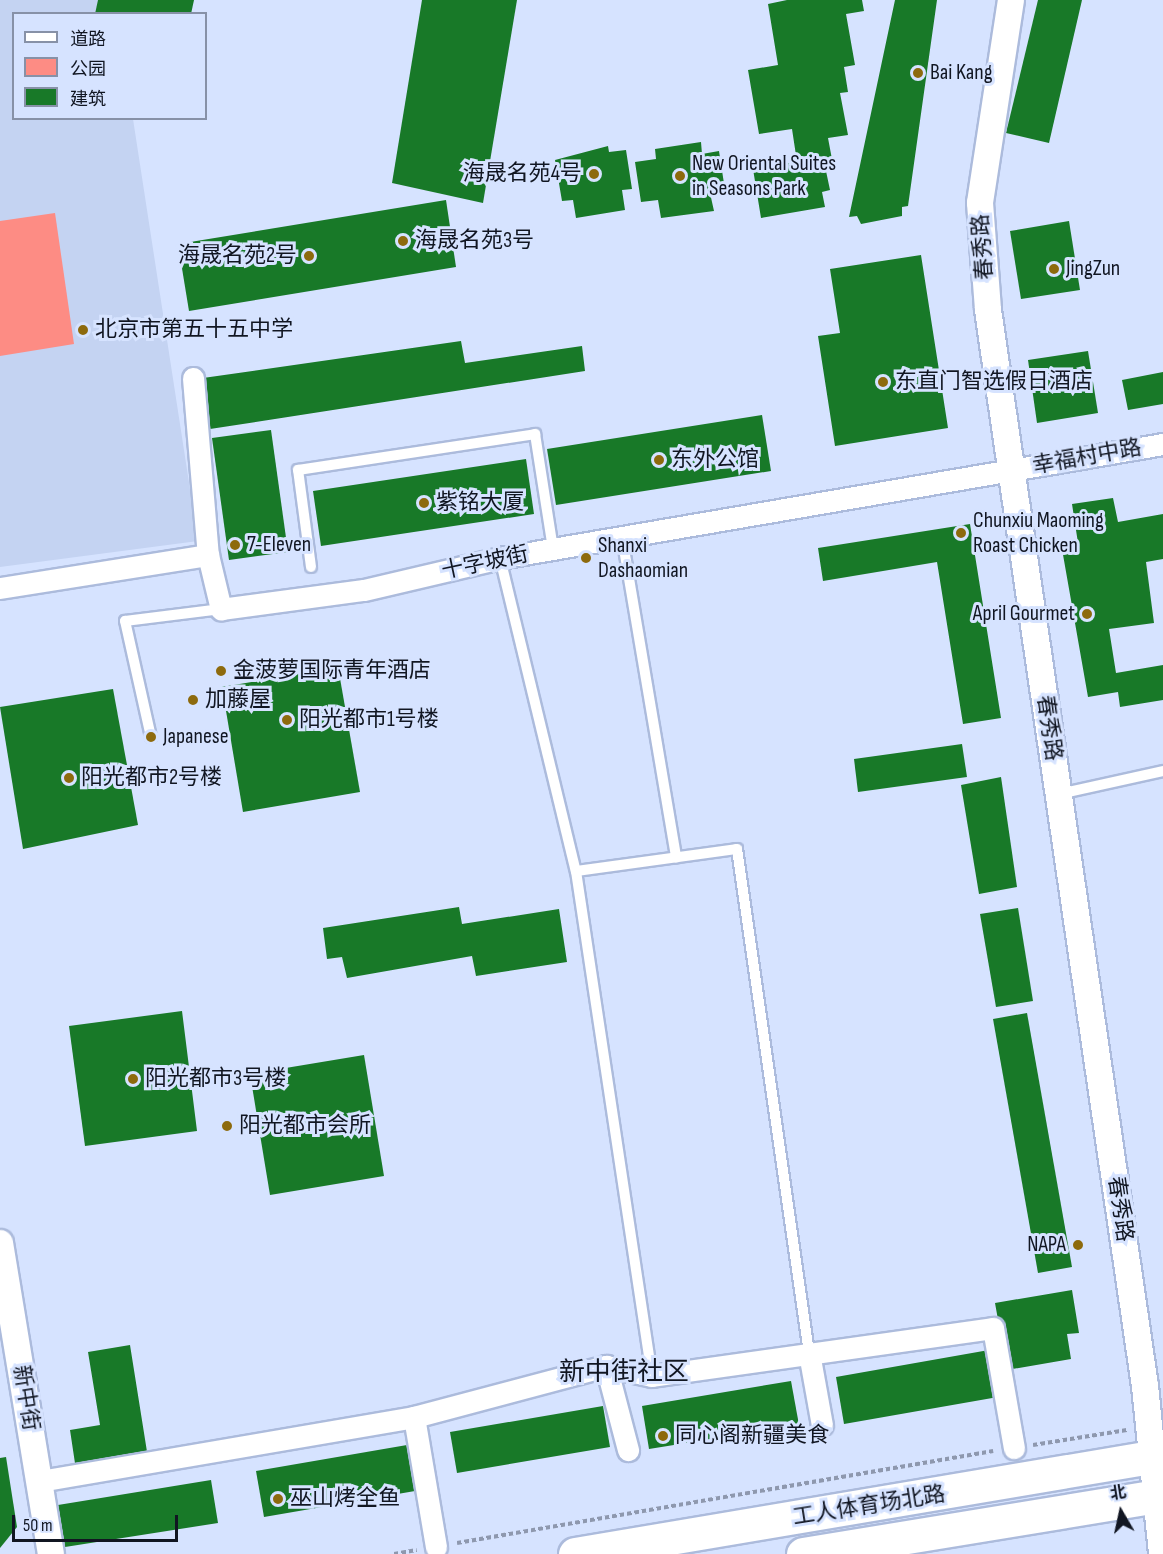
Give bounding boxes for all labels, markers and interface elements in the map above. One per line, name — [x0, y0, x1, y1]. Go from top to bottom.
legend — [12, 12, 207, 120]
text: 道路 — [70, 29, 106, 50]
text: 公园 — [70, 59, 106, 80]
place label: Bai Kang — [930, 60, 992, 86]
marker: Bai Kang — [911, 66, 925, 80]
text: 建筑 — [70, 89, 106, 110]
place label: New Oriental Suites in Seasons Park — [692, 150, 836, 202]
place label: 海晟名苑4号 — [463, 161, 582, 187]
marker: 海晟名苑4号 — [587, 167, 601, 181]
marker: New Oriental Suites in Seasons Park — [673, 169, 687, 183]
street label: 春秀路 — [968, 213, 998, 281]
place label: 海晟名苑3号 — [415, 228, 534, 254]
marker: 海晟名苑3号 — [396, 234, 410, 248]
place label: 海晟名苑2号 — [178, 243, 297, 269]
marker: 海晟名苑2号 — [302, 249, 316, 263]
place label: JingZun — [1066, 256, 1120, 282]
marker: JingZun — [1047, 262, 1061, 276]
place label: 北京市第五十五中学 — [95, 317, 293, 343]
marker: 北京市第五十五中学 — [76, 323, 90, 337]
place label: 东直门智选假日酒店 — [895, 369, 1093, 395]
marker: 东直门智选假日酒店 — [876, 375, 890, 389]
street label: 幸福村中路 — [1031, 434, 1143, 480]
place label: 东外公馆 — [671, 447, 759, 473]
marker: 东外公馆 — [652, 453, 666, 467]
place label: 紫铭大厦 — [436, 490, 524, 516]
marker: 紫铭大厦 — [417, 496, 431, 510]
place label: Chunxiu Maoming Roast Chicken — [973, 507, 1104, 558]
marker: Chunxiu Maoming Roast Chicken — [954, 526, 968, 540]
place label: 7-Eleven — [247, 532, 311, 558]
place label: Shanxi Dashaomian — [598, 532, 688, 584]
marker: 7-Eleven — [228, 538, 242, 552]
street label: 十字坡街 — [439, 541, 531, 585]
marker: Shanxi Dashaomian — [579, 551, 593, 565]
place label: April Gourmet — [973, 601, 1075, 627]
marker: April Gourmet — [1080, 607, 1094, 621]
place label: 金菠萝国际青年酒店 — [233, 658, 431, 684]
marker: 金菠萝国际青年酒店 — [214, 664, 228, 678]
place label: 加藤屋 — [205, 687, 271, 713]
marker: 加藤屋 — [186, 693, 200, 707]
street label: 春秀路 — [1031, 693, 1067, 763]
place label: 阳光都市1号楼 — [299, 707, 439, 733]
marker: 阳光都市1号楼 — [280, 713, 294, 727]
place label: Japanese — [163, 724, 229, 750]
marker: Japanese — [144, 730, 158, 744]
place label: 阳光都市2号楼 — [81, 765, 222, 791]
marker: 阳光都市2号楼 — [62, 771, 76, 785]
place label: 阳光都市3号楼 — [145, 1066, 286, 1092]
marker: 阳光都市3号楼 — [126, 1072, 140, 1086]
place label: 阳光都市会所 — [239, 1113, 371, 1139]
marker: 阳光都市会所 — [220, 1119, 234, 1133]
street label: 春秀路 — [1102, 1174, 1138, 1244]
place label: NAPA — [1027, 1232, 1066, 1258]
marker: NAPA — [1071, 1238, 1085, 1252]
district label: 新中街社区 — [559, 1357, 689, 1389]
street label: 新中街 — [8, 1363, 44, 1433]
place label: 同心阁新疆美食 — [675, 1423, 829, 1449]
marker: 同心阁新疆美食 — [656, 1429, 670, 1443]
street label: 工人体育场北路 — [791, 1481, 947, 1531]
north arrow — [1091, 1482, 1151, 1542]
text: 北 — [1109, 1483, 1127, 1504]
place label: 巫山烤全鱼 — [290, 1486, 400, 1512]
marker: 巫山烤全鱼 — [271, 1492, 285, 1506]
scale bar — [15, 1503, 182, 1541]
text: 50 m — [23, 1515, 53, 1536]

